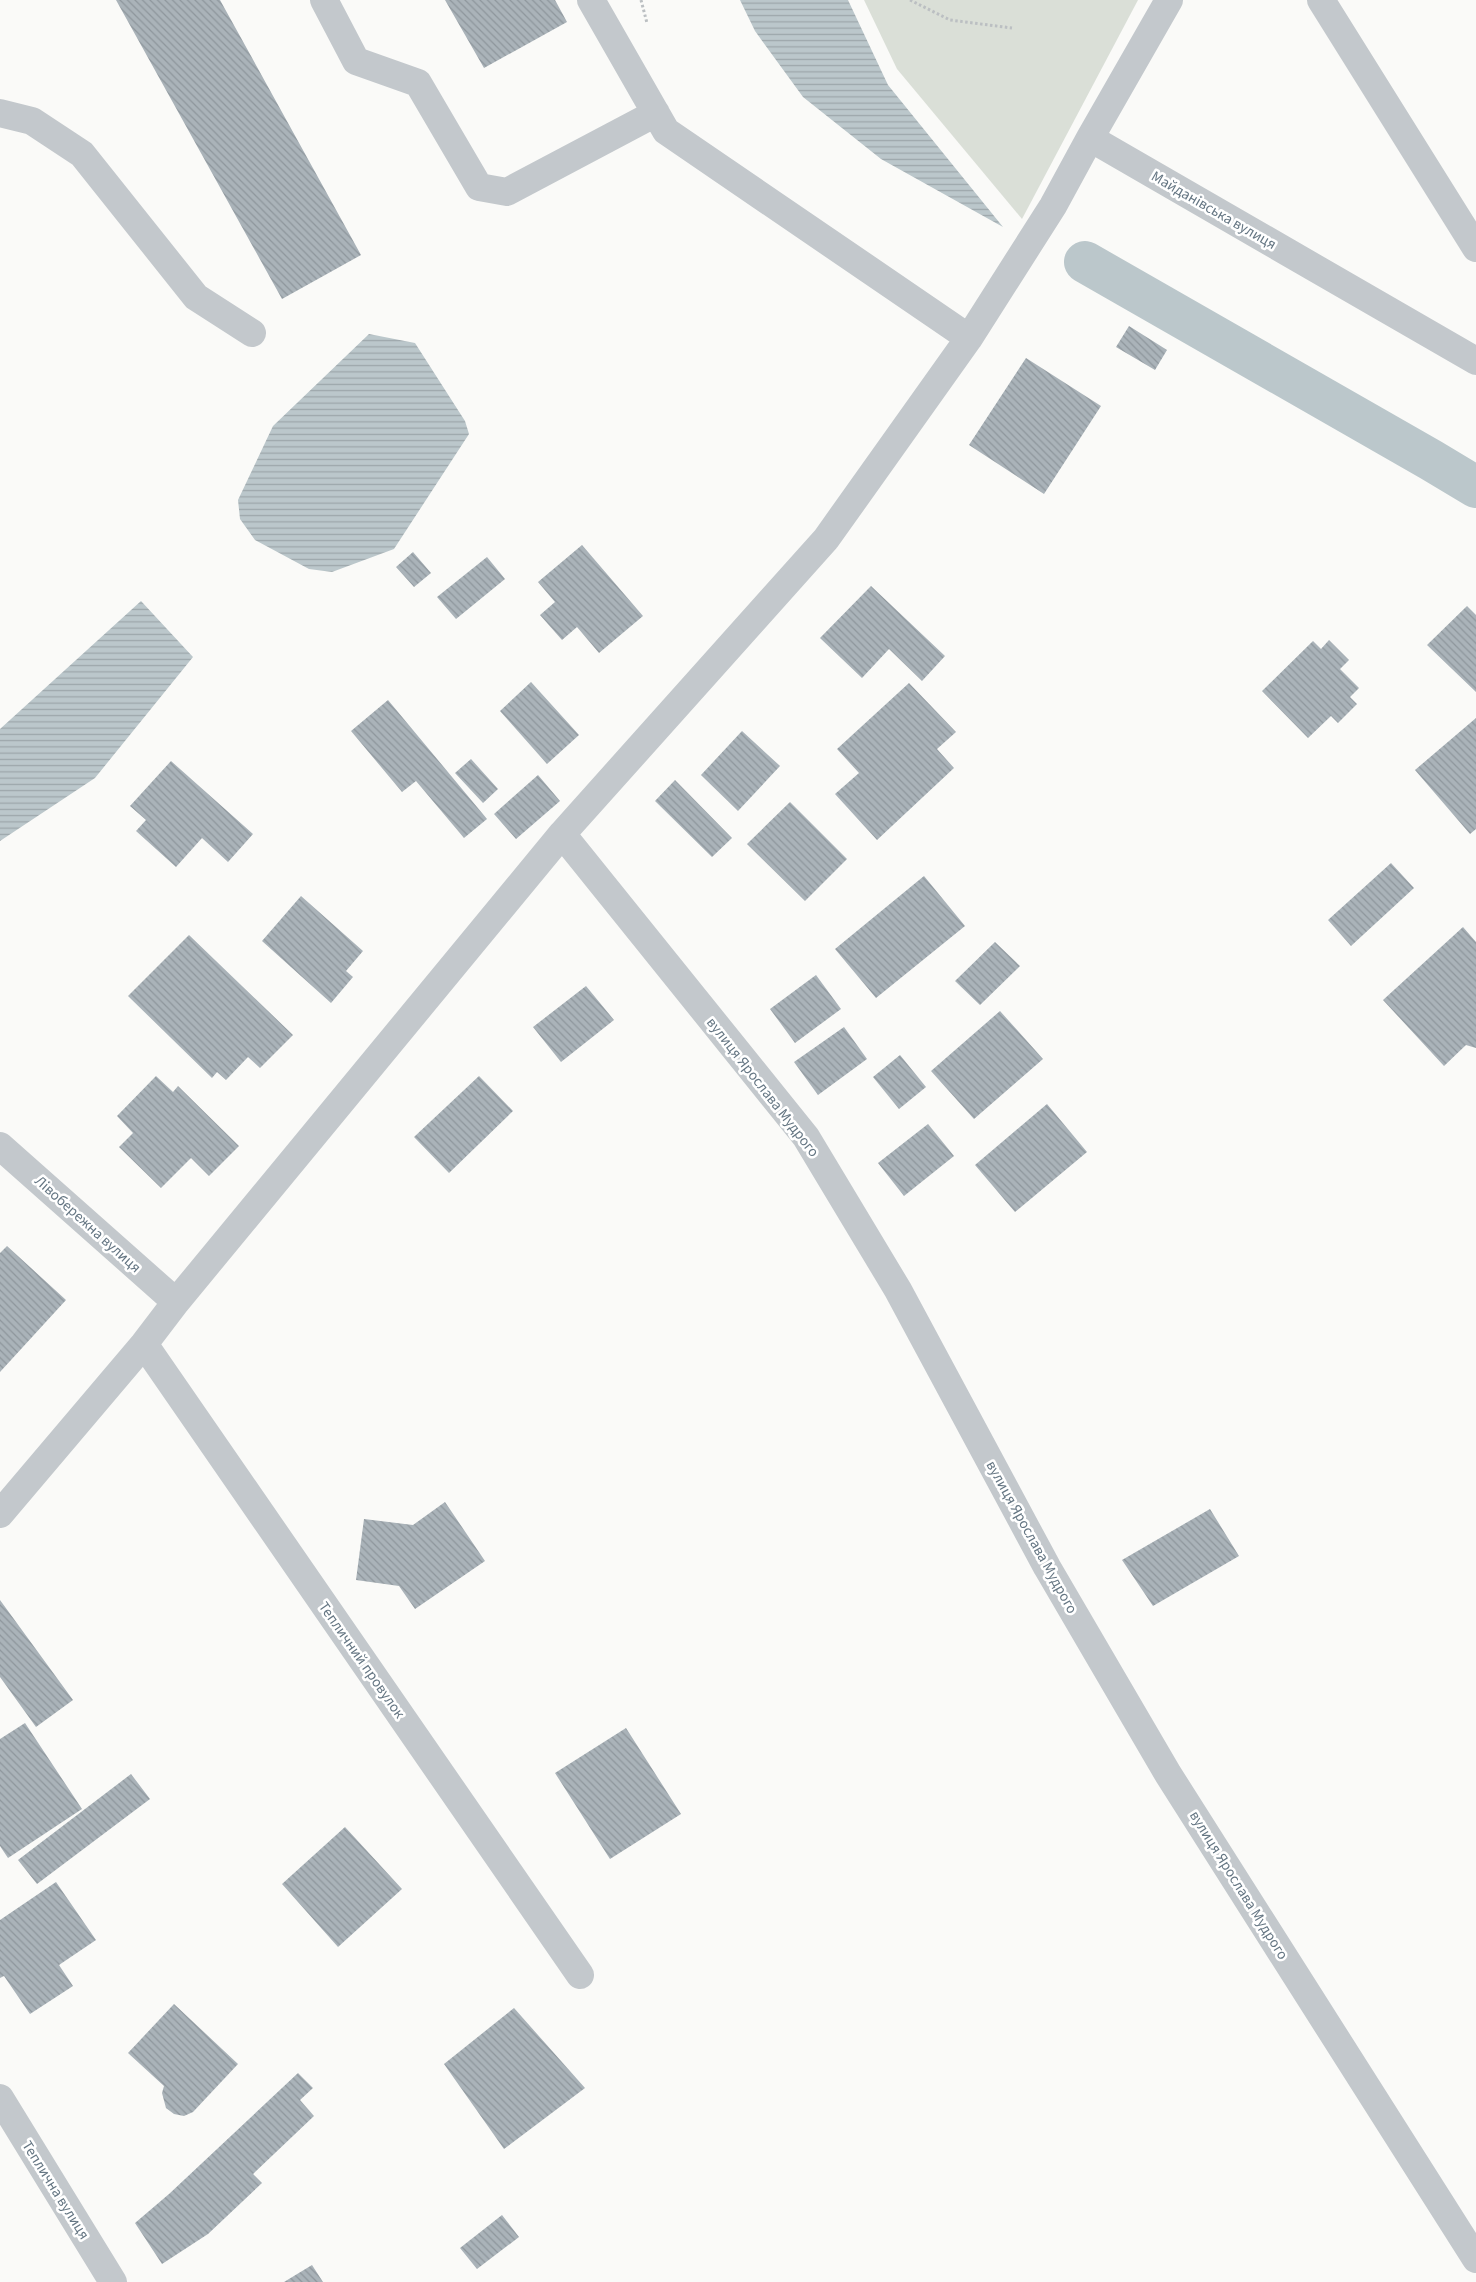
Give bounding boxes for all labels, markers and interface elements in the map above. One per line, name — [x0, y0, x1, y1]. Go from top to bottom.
street label: Майданівська вулиця — [1147, 166, 1280, 255]
street label: вулиця Ярослава Мудрого — [701, 1013, 824, 1162]
street label: Лівобережна вулиця — [30, 1171, 145, 1278]
street label: вулиця Ярослава Мудрого — [981, 1457, 1082, 1618]
street label: Тепличний провулок — [313, 1598, 410, 1723]
street label: вулиця Ярослава Мудрого — [1184, 1807, 1293, 1964]
street label: Теплична вулиця — [17, 2137, 94, 2244]

